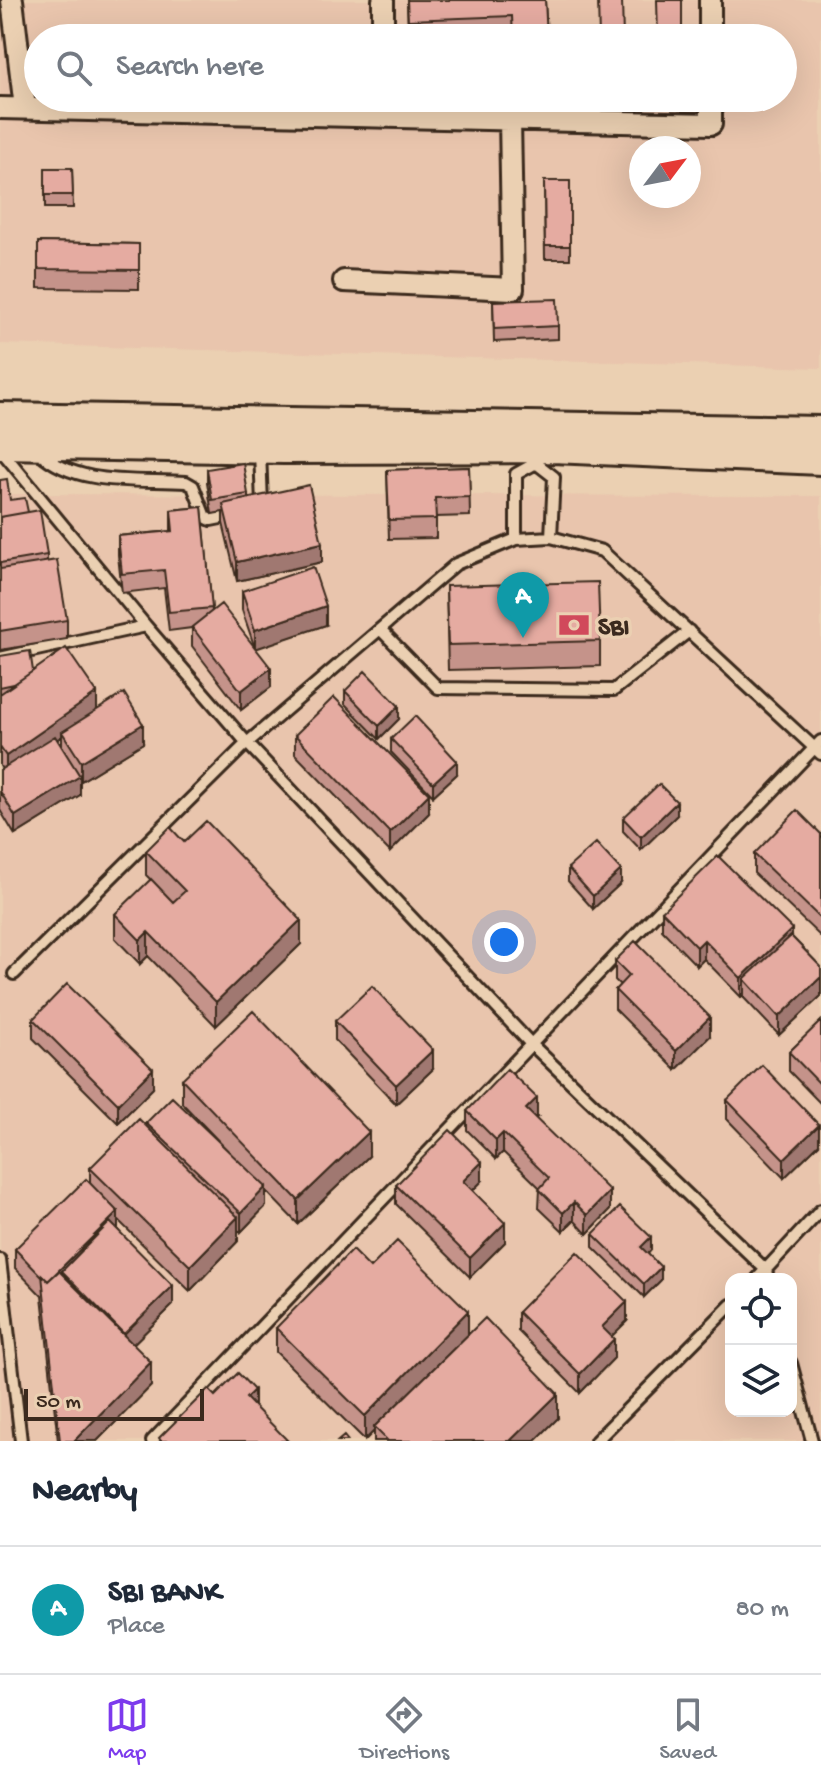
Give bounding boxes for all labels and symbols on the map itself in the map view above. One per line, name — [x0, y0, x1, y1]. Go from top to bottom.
north arrow — [629, 136, 701, 208]
pin: A — [497, 572, 549, 638]
bank icon: SBI — [557, 608, 591, 642]
place label: SBI — [598, 614, 630, 645]
your location — [484, 922, 524, 962]
scale bar — [24, 1385, 204, 1421]

